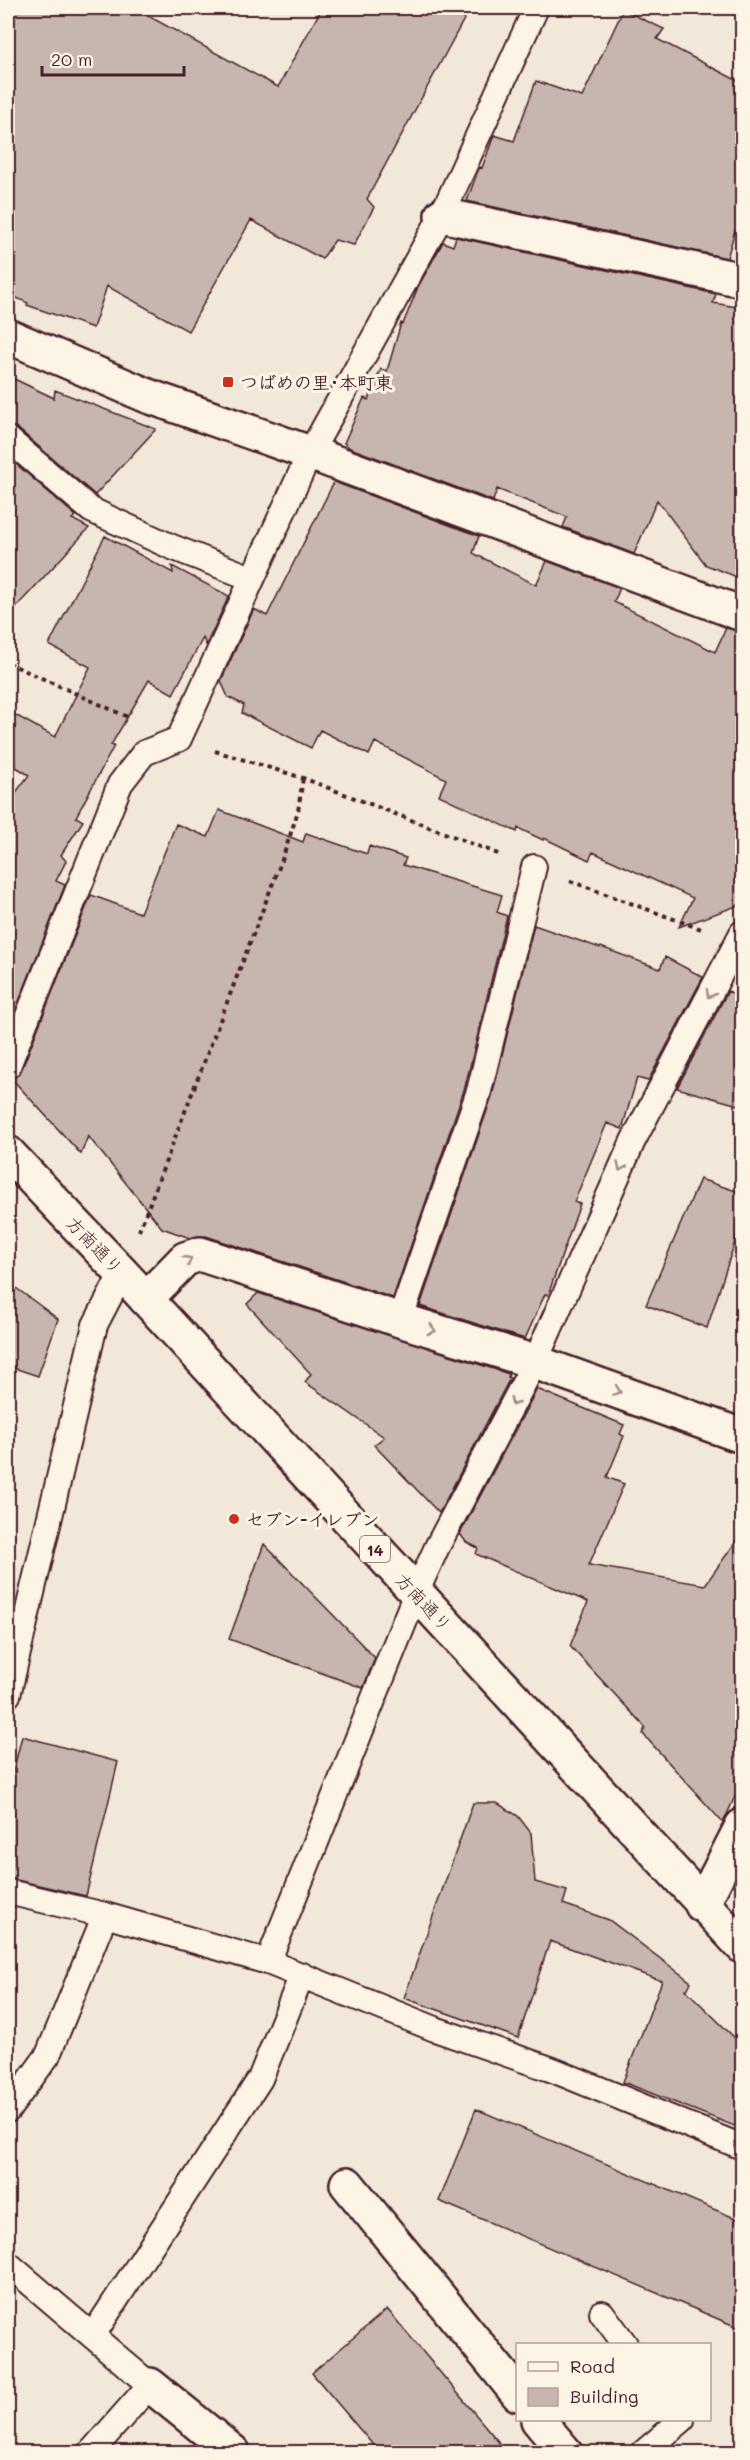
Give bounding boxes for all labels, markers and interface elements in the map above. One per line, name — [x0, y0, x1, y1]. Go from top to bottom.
scale bar — [42, 39, 184, 77]
text: 20 m — [51, 47, 92, 71]
place label: つばめの里･本町東 — [240, 370, 393, 394]
marker: つばめの里･本町東 — [221, 375, 235, 389]
one-way arrow — [706, 988, 717, 999]
one-way arrow — [616, 1161, 628, 1172]
street label: 方南通り — [61, 1211, 129, 1279]
one-way arrow — [182, 1256, 192, 1267]
one-way arrow — [426, 1323, 437, 1335]
one-way arrow — [611, 1384, 622, 1397]
one-way arrow — [510, 1396, 521, 1406]
place label: セブン-イレブン — [246, 1507, 380, 1531]
marker: セブン-イレブン — [227, 1512, 241, 1526]
road number: 14 — [360, 1536, 390, 1562]
street label: 方南通り — [391, 1567, 457, 1637]
legend — [516, 2343, 711, 2421]
text: Road — [570, 2354, 615, 2378]
text: Building — [570, 2384, 638, 2408]

